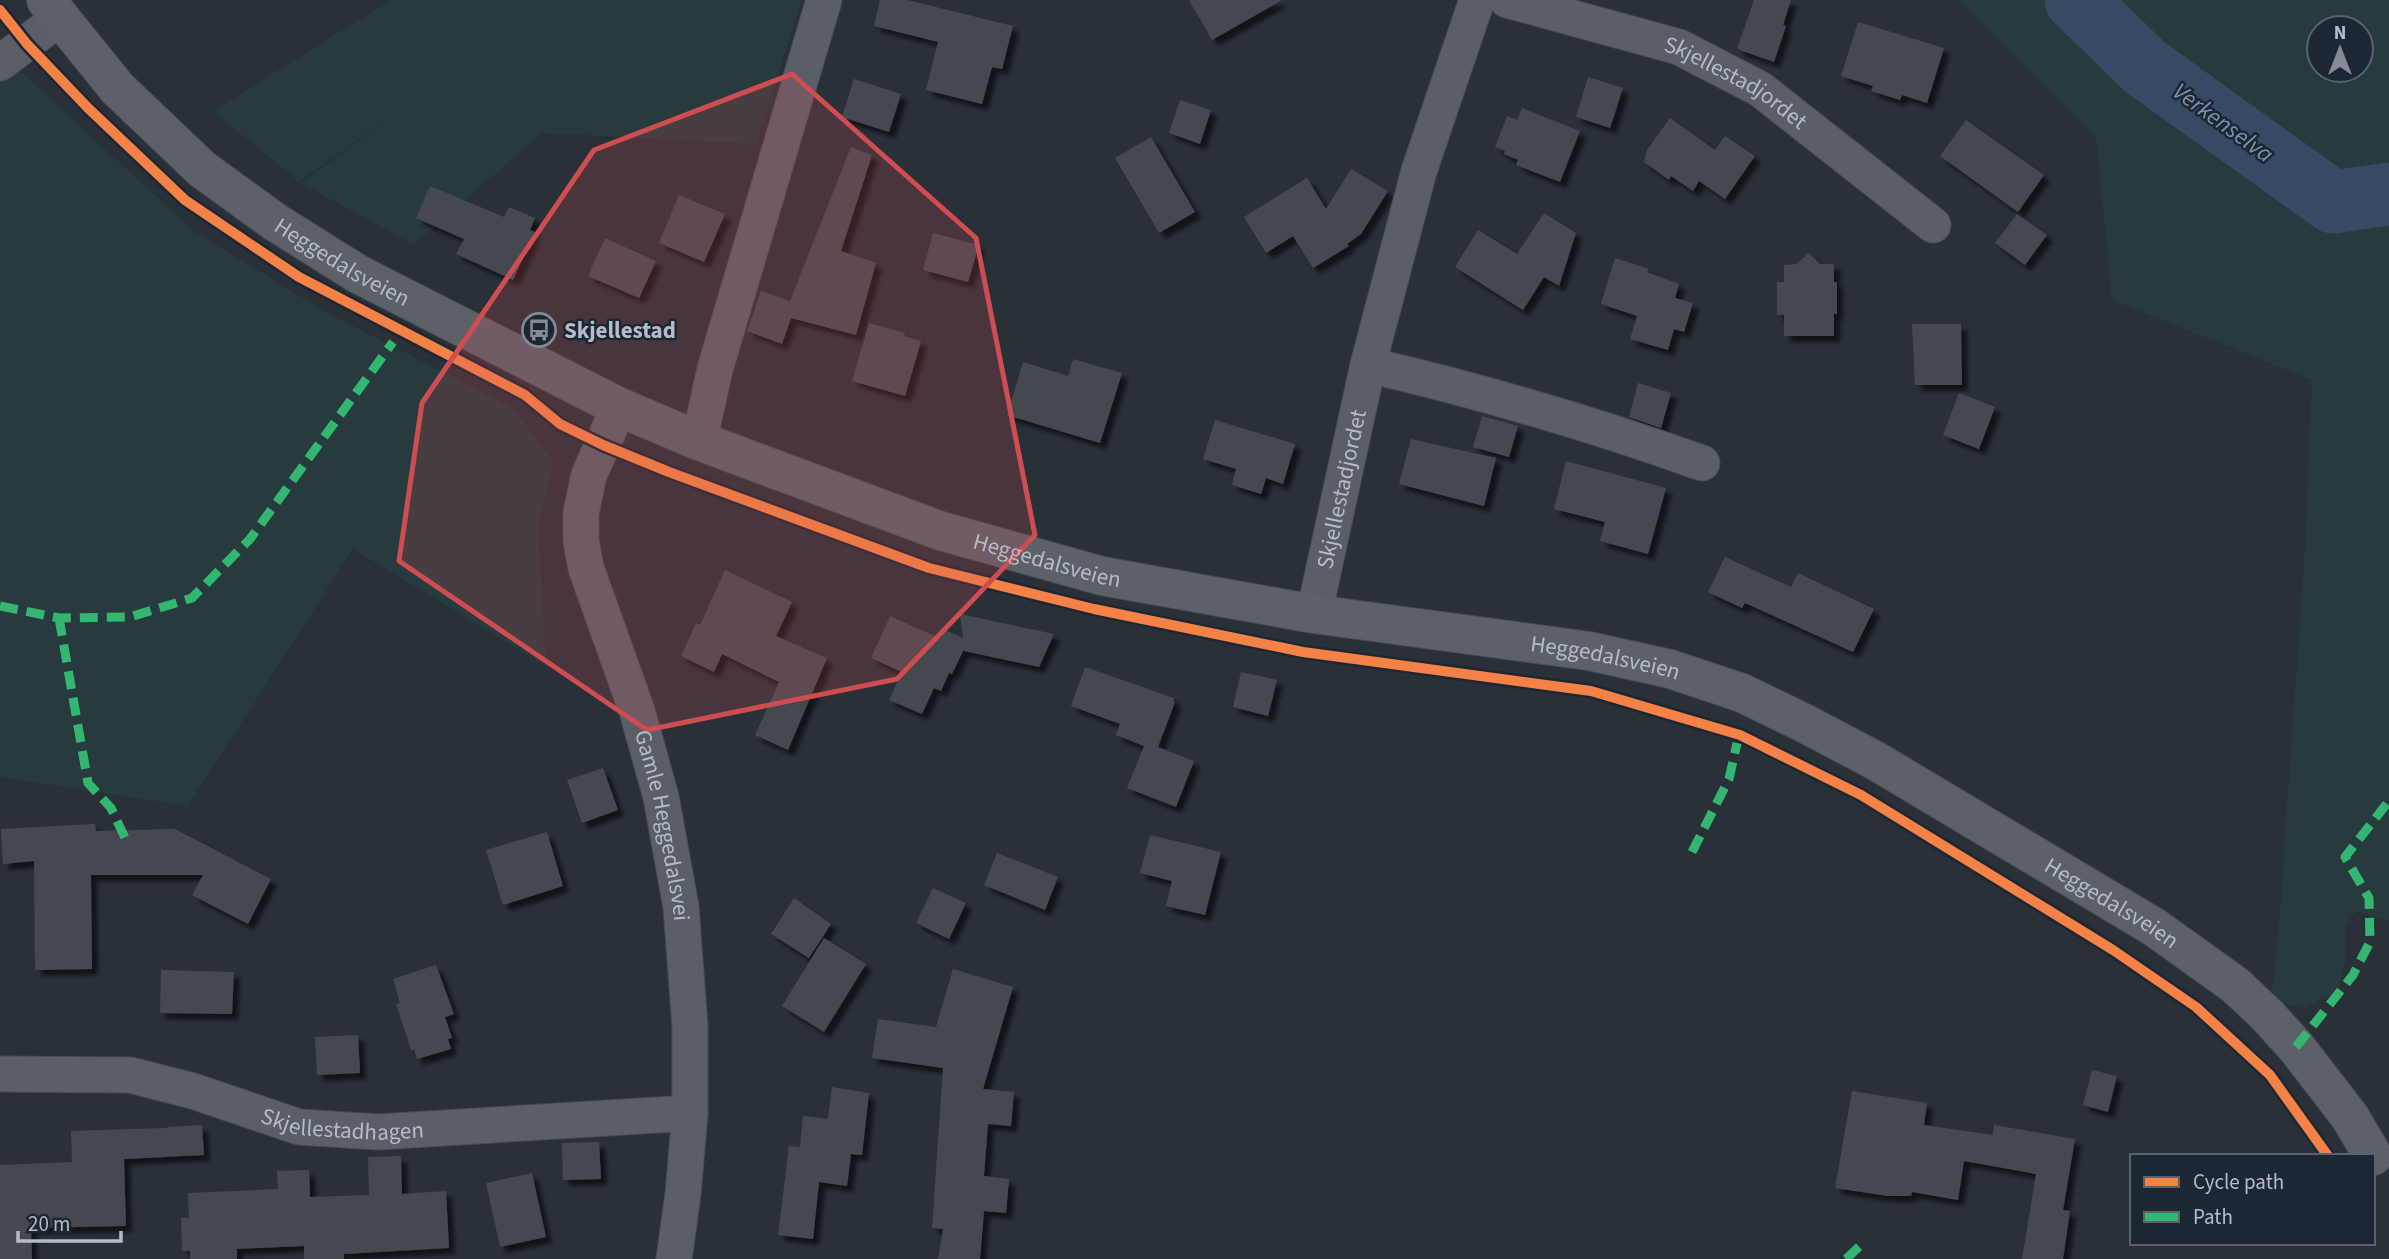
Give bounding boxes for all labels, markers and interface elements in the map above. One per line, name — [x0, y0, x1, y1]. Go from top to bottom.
north arrow — [2305, 14, 2375, 84]
text: N — [2334, 20, 2346, 47]
street label: Skjellestadjordet — [1661, 27, 1815, 137]
water label: Verkenselva — [2165, 75, 2281, 172]
street label: Heggedalsveien — [268, 209, 416, 314]
bus stop icon: Skjellestad — [520, 311, 558, 349]
place label: Skjellestad — [564, 314, 676, 347]
street label: Skjellestadjordet — [1308, 406, 1374, 572]
street label: Heggedalsveien — [970, 524, 1124, 596]
street label: Heggedalsveien — [1529, 627, 1685, 688]
street label: Gamle Heggedalsvei — [627, 726, 699, 922]
street label: Heggedalsveien — [2038, 849, 2186, 956]
street label: Skjellestadhagen — [257, 1099, 425, 1149]
legend — [2130, 1154, 2375, 1245]
text: Cycle path — [2193, 1167, 2284, 1197]
scale bar — [18, 1200, 121, 1244]
text: Path — [2193, 1202, 2233, 1232]
text: 20 m — [28, 1209, 70, 1239]

